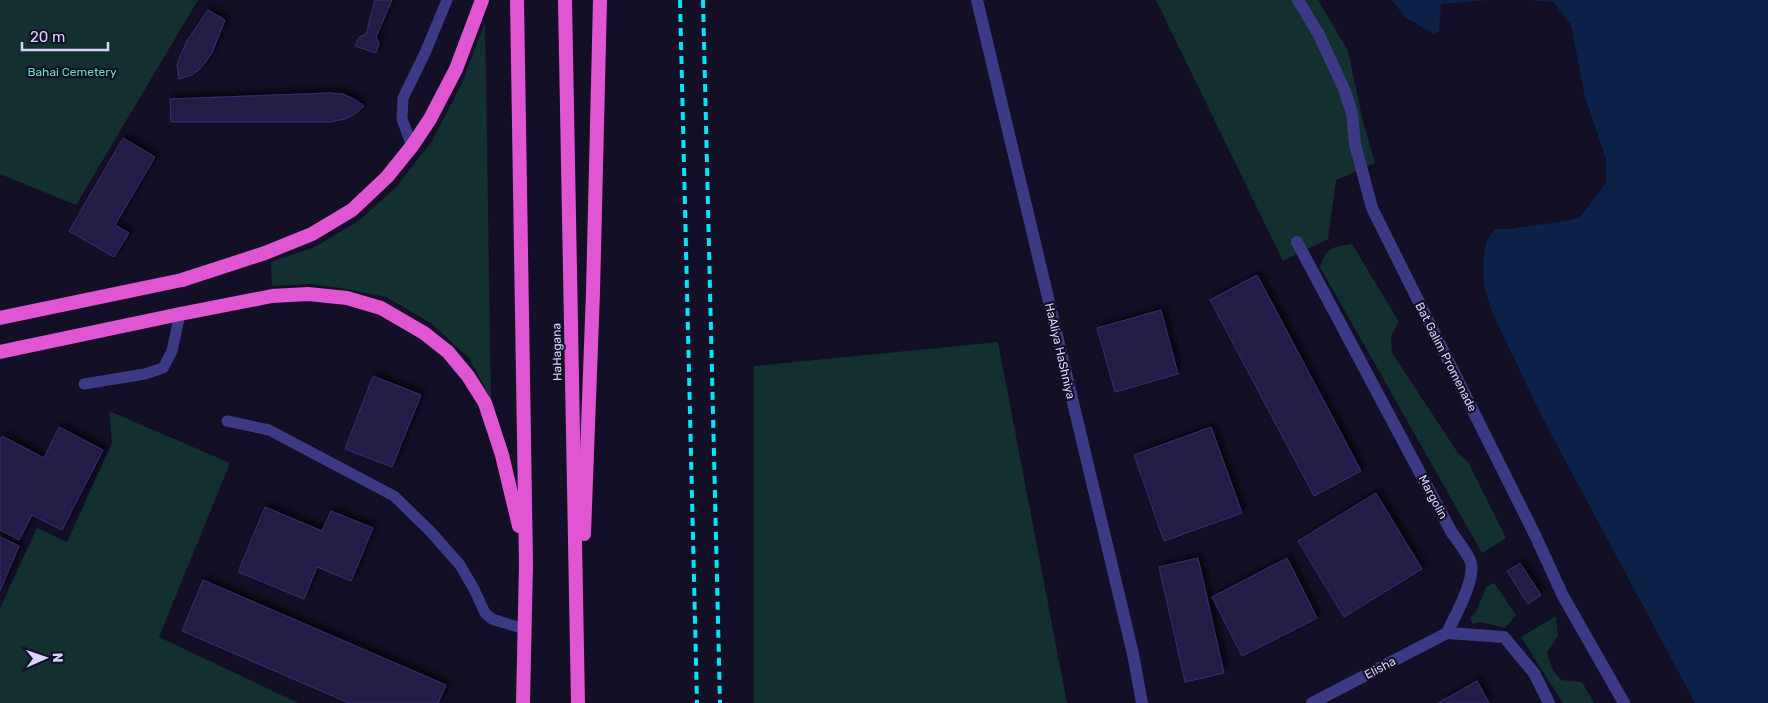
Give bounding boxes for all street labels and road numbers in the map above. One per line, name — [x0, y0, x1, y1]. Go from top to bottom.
street label: Bat Galim Promenade — [1412, 300, 1480, 414]
street label: HaAliya HaShniya — [1042, 302, 1078, 400]
street label: HaHagana — [549, 323, 565, 381]
street label: Margolin — [1416, 473, 1450, 521]
street label: Elisha — [1362, 654, 1398, 682]

